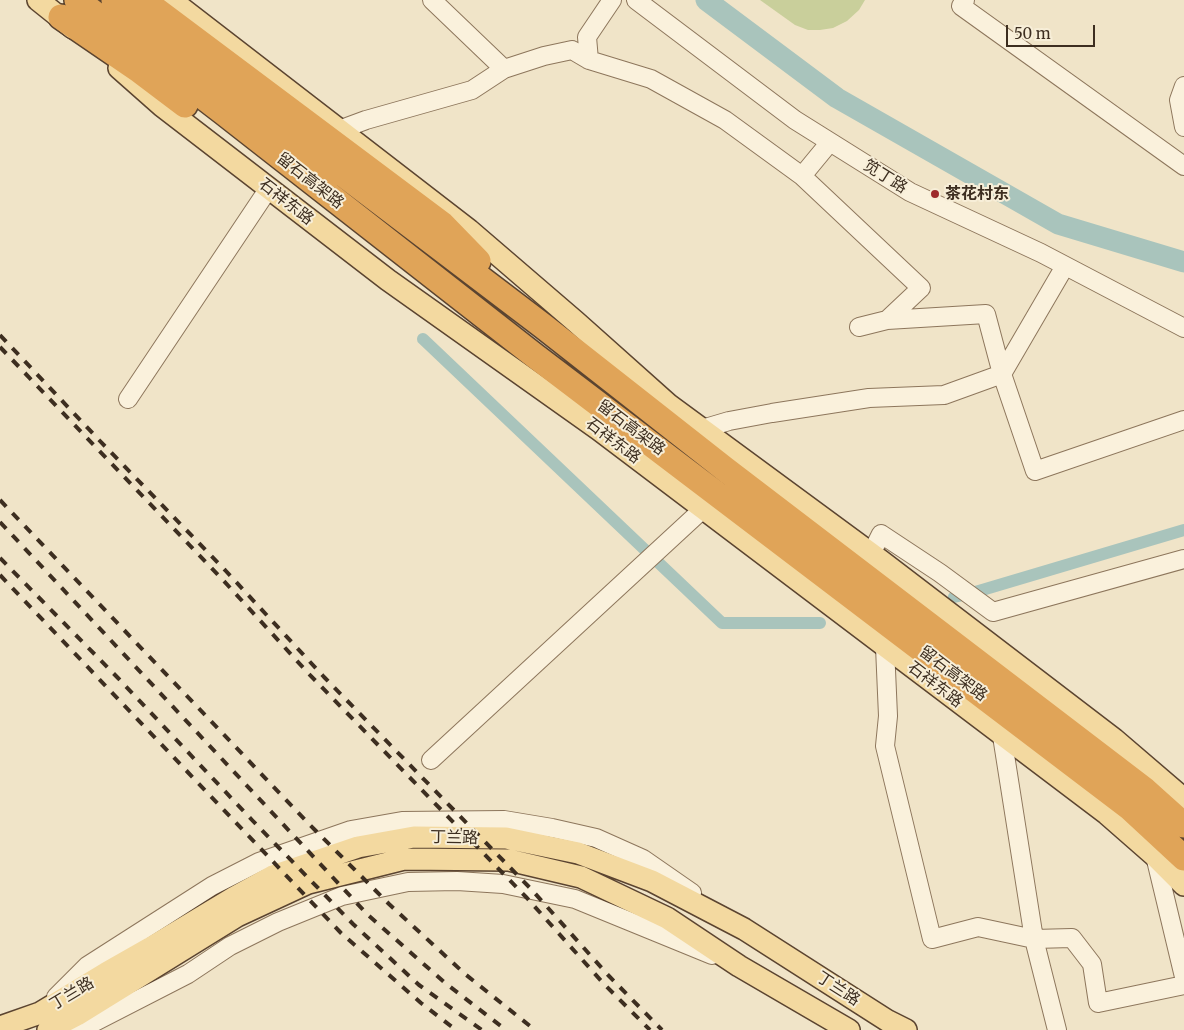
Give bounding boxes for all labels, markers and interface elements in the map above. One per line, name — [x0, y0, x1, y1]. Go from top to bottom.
scale bar — [1009, 15, 1098, 47]
text: 50 m — [1014, 24, 1051, 43]
street label: 留石高架路 — [273, 149, 347, 213]
street label: 笕丁路 — [860, 156, 910, 198]
street label: 石祥东路 — [255, 175, 317, 229]
place label: 茶花村东 — [945, 184, 1009, 204]
marker: 茶花村东 — [929, 188, 941, 200]
street label: 留石高架路 — [593, 396, 669, 460]
street label: 石祥东路 — [582, 414, 644, 468]
street label: 留石高架路 — [915, 642, 991, 706]
street label: 石祥东路 — [904, 658, 966, 712]
street label: 丁兰路 — [430, 828, 478, 848]
street label: 丁兰路 — [813, 968, 863, 1010]
street label: 丁兰路 — [46, 973, 98, 1015]

